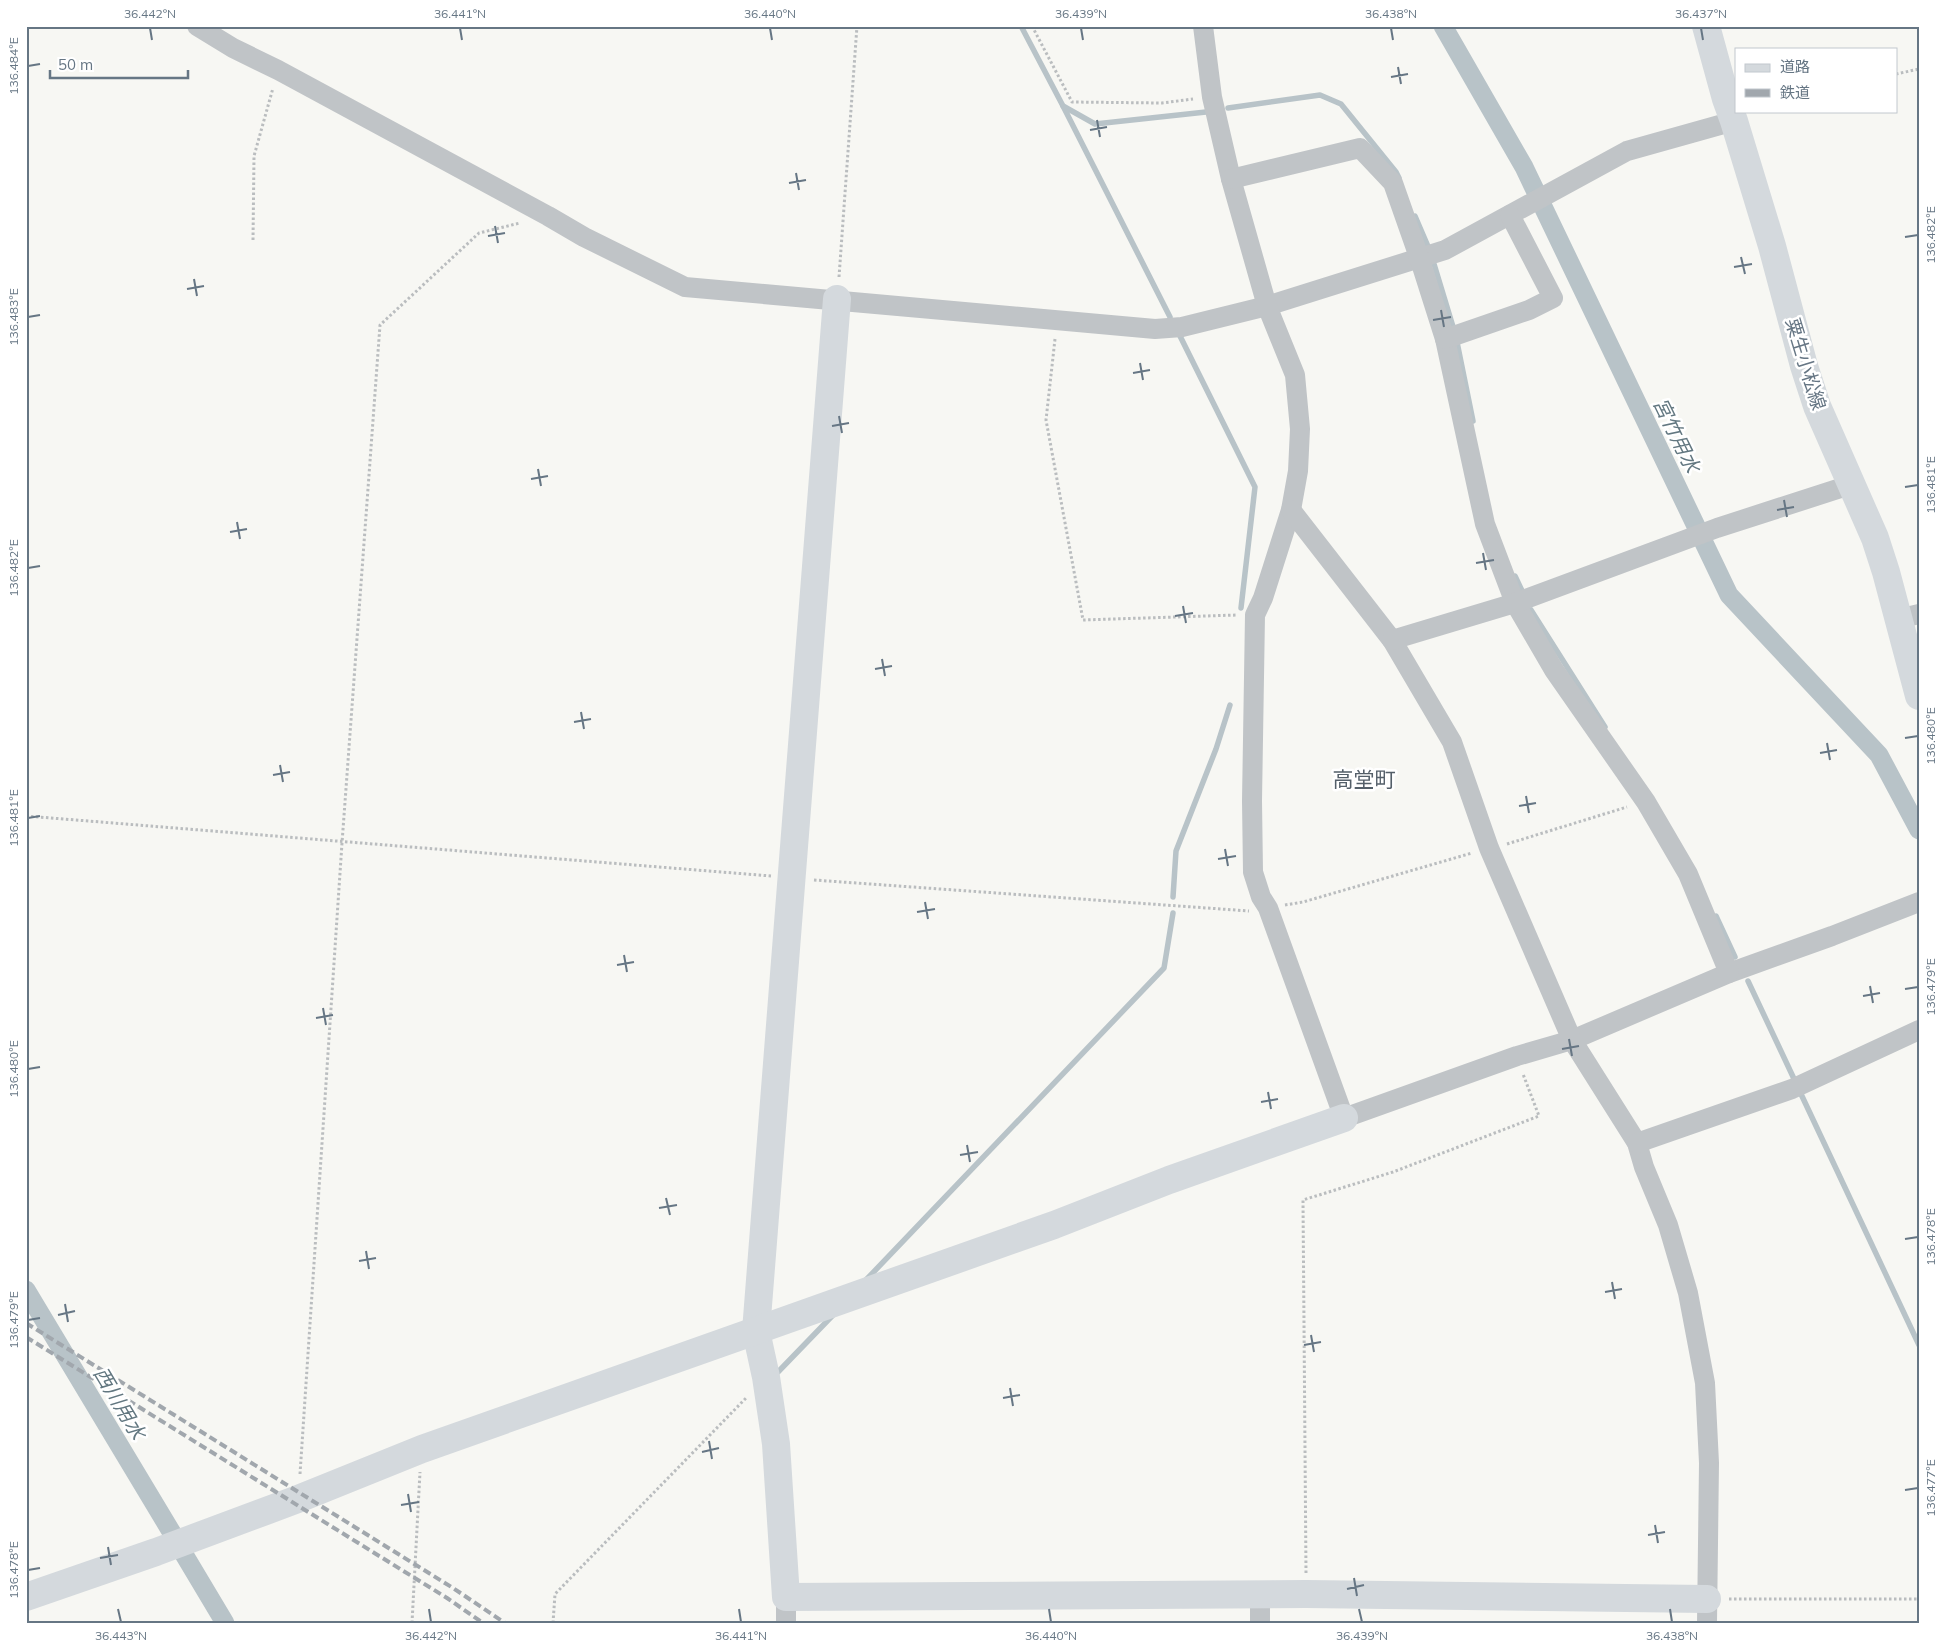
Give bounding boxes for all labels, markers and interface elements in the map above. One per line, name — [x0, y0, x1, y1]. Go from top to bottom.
text: 36.442°N — [124, 6, 176, 21]
text: 36.441°N — [434, 6, 486, 21]
text: 36.440°N — [744, 6, 796, 21]
text: 36.439°N — [1055, 6, 1107, 21]
text: 36.438°N — [1365, 6, 1417, 21]
text: 36.437°N — [1675, 6, 1727, 21]
text: 136.484°E — [6, 37, 21, 95]
scale bar — [50, 48, 188, 80]
legend — [1735, 48, 1898, 112]
text: 50 m — [58, 55, 93, 74]
text: 道路 — [1780, 57, 1810, 76]
text: 鉄道 — [1780, 83, 1810, 102]
text: 136.482°E — [1923, 206, 1938, 264]
text: 136.483°E — [6, 288, 21, 346]
street label: 粟生小松線 — [1781, 315, 1831, 413]
water label: 宮竹用水 — [1648, 394, 1707, 478]
text: 136.481°E — [1923, 456, 1938, 514]
text: 136.482°E — [6, 539, 21, 597]
text: 136.480°E — [1923, 707, 1938, 765]
district label: 高堂町 — [1333, 766, 1396, 792]
text: 136.481°E — [6, 789, 21, 847]
text: 136.479°E — [1923, 958, 1938, 1016]
text: 136.480°E — [6, 1040, 21, 1098]
text: 136.478°E — [1923, 1208, 1938, 1266]
text: 136.479°E — [6, 1291, 21, 1349]
water label: 西川用水 — [89, 1362, 152, 1445]
text: 136.477°E — [1923, 1459, 1938, 1517]
text: 136.478°E — [6, 1541, 21, 1599]
text: 36.443°N — [95, 1628, 147, 1643]
text: 36.442°N — [405, 1628, 457, 1643]
text: 36.441°N — [715, 1628, 767, 1643]
text: 36.440°N — [1025, 1628, 1077, 1643]
text: 36.439°N — [1336, 1628, 1388, 1643]
text: 36.438°N — [1646, 1628, 1698, 1643]

